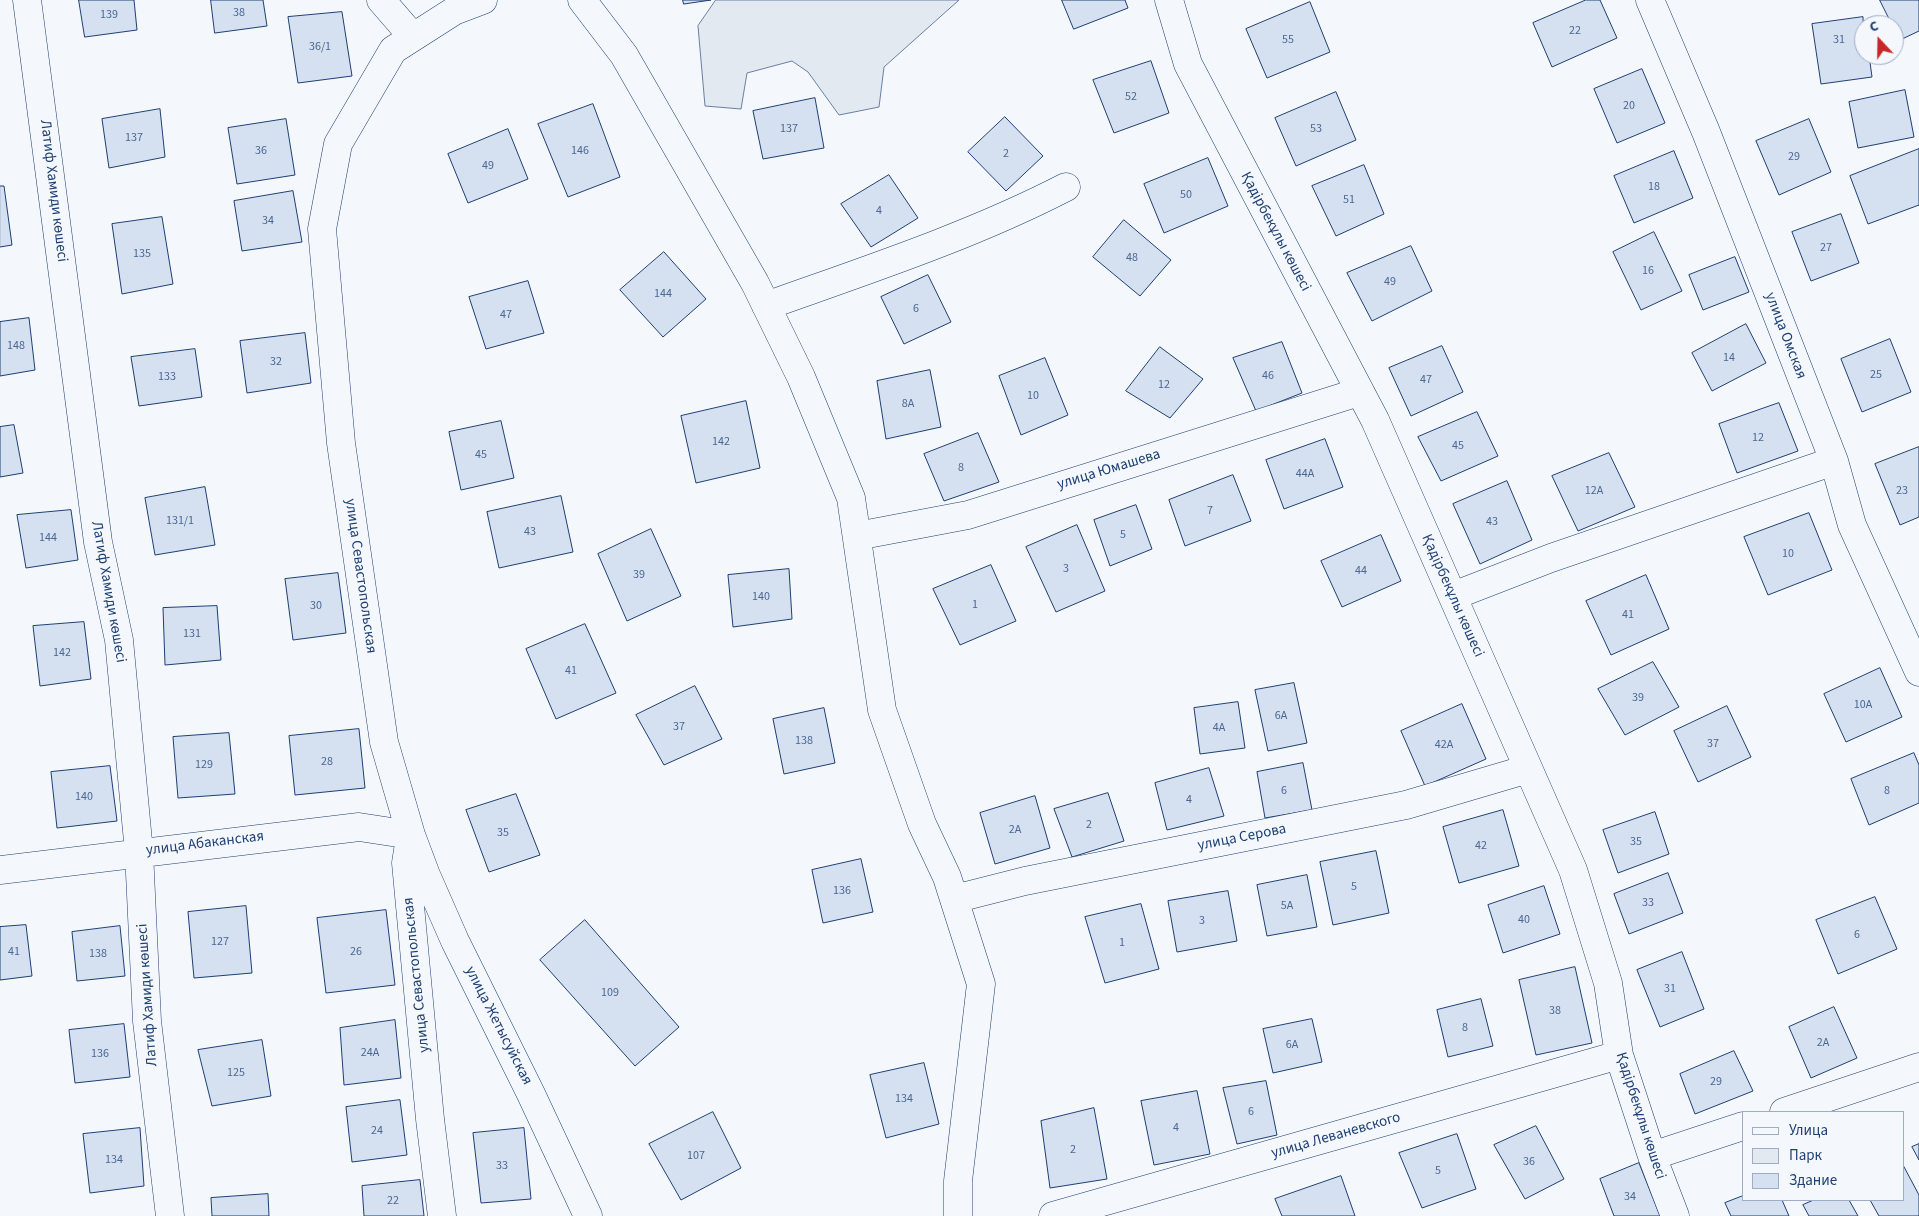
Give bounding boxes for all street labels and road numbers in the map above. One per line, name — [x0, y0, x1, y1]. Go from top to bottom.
street label: Латиф Хамиди көшесі — [35, 119, 71, 263]
street label: Қадірбекұлы көшесі — [1236, 169, 1314, 295]
street label: улица Омская — [1760, 290, 1810, 382]
street label: улица Юмашева — [1055, 446, 1163, 494]
street label: улица Севастопольская — [340, 497, 380, 655]
street label: Латиф Хамиди көшесі — [87, 520, 129, 664]
street label: Қадірбекұлы көшесі — [1417, 532, 1487, 660]
street label: улица Серова — [1196, 821, 1288, 855]
street label: улица Абаканская — [145, 828, 265, 860]
street label: улица Севастопольская — [400, 896, 434, 1054]
street label: Латиф Хамиди көшесі — [134, 923, 162, 1067]
street label: улица Жетысуйская — [460, 964, 536, 1088]
street label: Қадірбекұлы көшесі — [1611, 1050, 1669, 1182]
street label: улица Леваневского — [1269, 1109, 1403, 1163]

